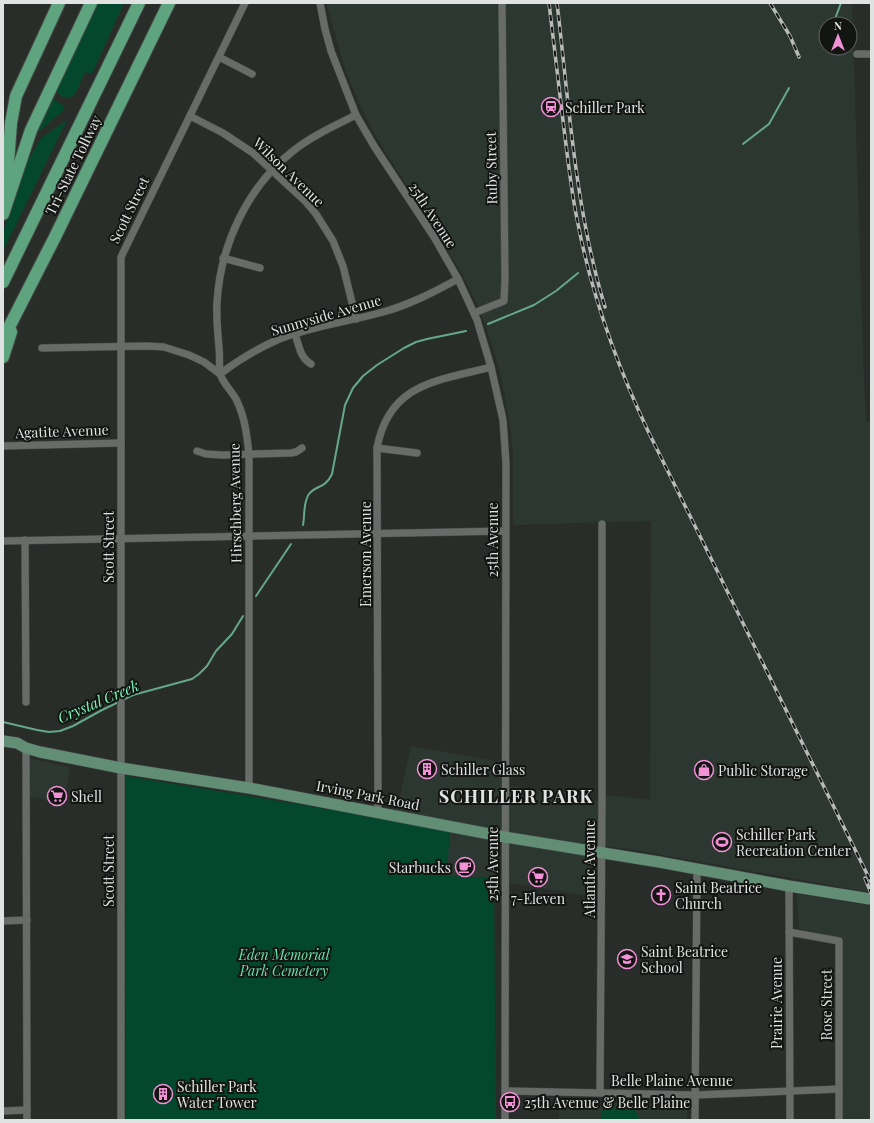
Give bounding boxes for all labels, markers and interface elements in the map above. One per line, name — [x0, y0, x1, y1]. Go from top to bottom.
north arrow — [818, 16, 858, 56]
text: N — [834, 18, 842, 33]
station icon: Schiller Park — [540, 96, 562, 118]
place label: Schiller Park — [565, 98, 645, 117]
street label: Tri-State Tollway — [41, 112, 105, 218]
street label: Ruby Street — [481, 130, 501, 205]
street label: Wilson Avenue — [249, 133, 329, 211]
street label: Scott Street — [105, 172, 154, 247]
street label: 25th Avenue — [405, 178, 461, 252]
street label: Sunnyside Avenue — [269, 290, 383, 340]
street label: Agatite Avenue — [14, 420, 109, 442]
street label: Hirschberg Avenue — [224, 443, 246, 563]
street label: Emerson Avenue — [356, 501, 375, 607]
street label: 25th Avenue — [483, 503, 502, 577]
street label: Scott Street — [99, 510, 118, 583]
water label: Crystal Creek — [54, 675, 142, 727]
building icon: Schiller Glass — [416, 758, 438, 780]
shop icon: Public Storage — [693, 759, 715, 781]
place label: Schiller Glass — [441, 760, 525, 779]
place label: Public Storage — [718, 761, 808, 780]
street label: Irving Park Road — [315, 776, 421, 814]
district label: SCHILLER PARK — [439, 784, 593, 808]
supermarket icon: Shell — [46, 785, 68, 807]
place label: Shell — [71, 787, 102, 806]
street label: Atlantic Avenue — [580, 820, 599, 919]
place label: Schiller Park Recreation Center — [736, 825, 852, 860]
street label: 25th Avenue — [483, 827, 502, 901]
sports icon: Schiller Park Recreation Center — [711, 831, 733, 853]
street label: Scott Street — [99, 834, 118, 907]
cafe icon: Starbucks — [454, 856, 476, 878]
place label: Starbucks — [389, 858, 451, 877]
supermarket icon: 7-Eleven — [527, 866, 549, 888]
place label: Saint Beatrice Church — [675, 878, 762, 913]
church icon: Saint Beatrice Church — [650, 884, 672, 906]
place label: 7-Eleven — [511, 889, 566, 908]
place label: Saint Beatrice School — [641, 942, 728, 977]
park label: Eden Memorial Park Cemetery — [237, 945, 331, 980]
school or university icon: Saint Beatrice School — [616, 948, 638, 970]
street label: Prairie Avenue — [767, 957, 786, 1049]
street label: Rose Street — [817, 968, 836, 1041]
street label: Belle Plaine Avenue — [611, 1071, 733, 1090]
place label: Schiller Park Water Tower — [176, 1077, 257, 1112]
building icon: Schiller Park Water Tower — [152, 1083, 174, 1105]
bus stop icon: 25th Avenue & Belle Plaine — [499, 1091, 521, 1113]
place label: 25th Avenue & Belle Plaine — [524, 1093, 690, 1112]

